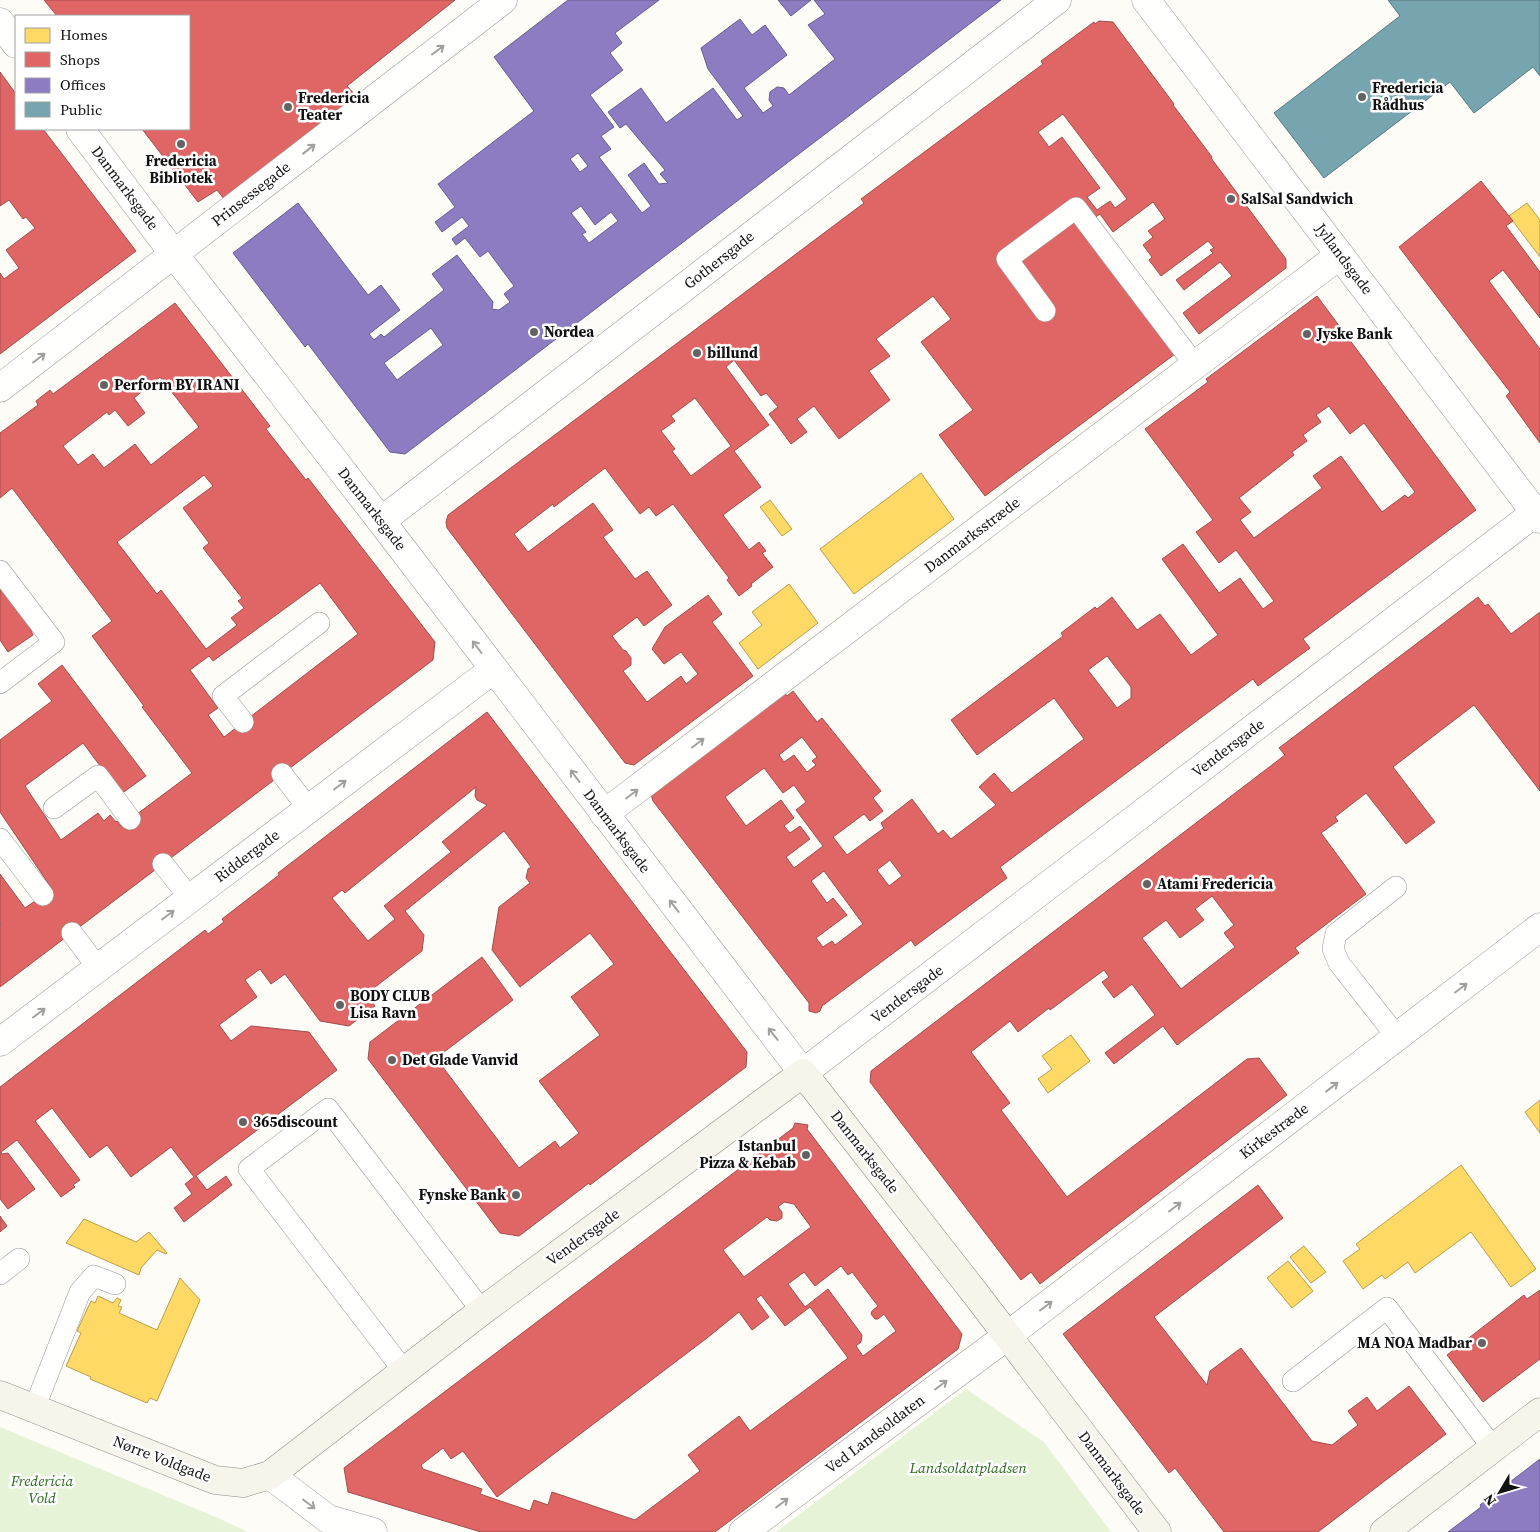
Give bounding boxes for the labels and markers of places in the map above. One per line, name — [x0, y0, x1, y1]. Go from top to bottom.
place label: Fredericia Rådhus — [1372, 77, 1445, 115]
place label: Fredericia Teater — [298, 87, 371, 125]
marker: Fredericia Rådhus — [1356, 91, 1368, 103]
marker: Fredericia Teater — [282, 101, 294, 113]
marker: Fredericia Bibliotek — [175, 138, 187, 150]
place label: Fredericia Bibliotek — [145, 150, 218, 188]
place label: SalSal Sandwich — [1241, 188, 1353, 209]
marker: SalSal Sandwich — [1225, 193, 1237, 205]
place label: Nordea — [544, 321, 595, 342]
place label: Jyske Bank — [1316, 323, 1392, 344]
marker: Nordea — [528, 326, 540, 338]
marker: Jyske Bank — [1301, 328, 1313, 340]
place label: billund — [707, 342, 758, 363]
marker: billund — [691, 347, 703, 359]
place label: Perform BY IRANI — [114, 374, 240, 395]
marker: Perform BY IRANI — [98, 379, 110, 391]
place label: Atami Fredericia — [1157, 873, 1274, 894]
marker: Atami Fredericia — [1141, 878, 1153, 890]
place label: BODY CLUB Lisa Ravn — [350, 985, 430, 1023]
marker: BODY CLUB Lisa Ravn — [334, 999, 346, 1011]
place label: Det Glade Vanvid — [402, 1049, 518, 1070]
marker: Det Glade Vanvid — [386, 1054, 398, 1066]
place label: 365discount — [253, 1111, 338, 1132]
marker: 365discount — [237, 1116, 249, 1128]
place label: Istanbul Pizza & Kebab — [699, 1135, 796, 1173]
marker: Istanbul Pizza & Kebab — [800, 1149, 812, 1161]
place label: Fynske Bank — [418, 1184, 506, 1205]
marker: Fynske Bank — [510, 1189, 522, 1201]
place label: MA NOA Madbar — [1357, 1332, 1472, 1353]
marker: MA NOA Madbar — [1476, 1337, 1488, 1349]

